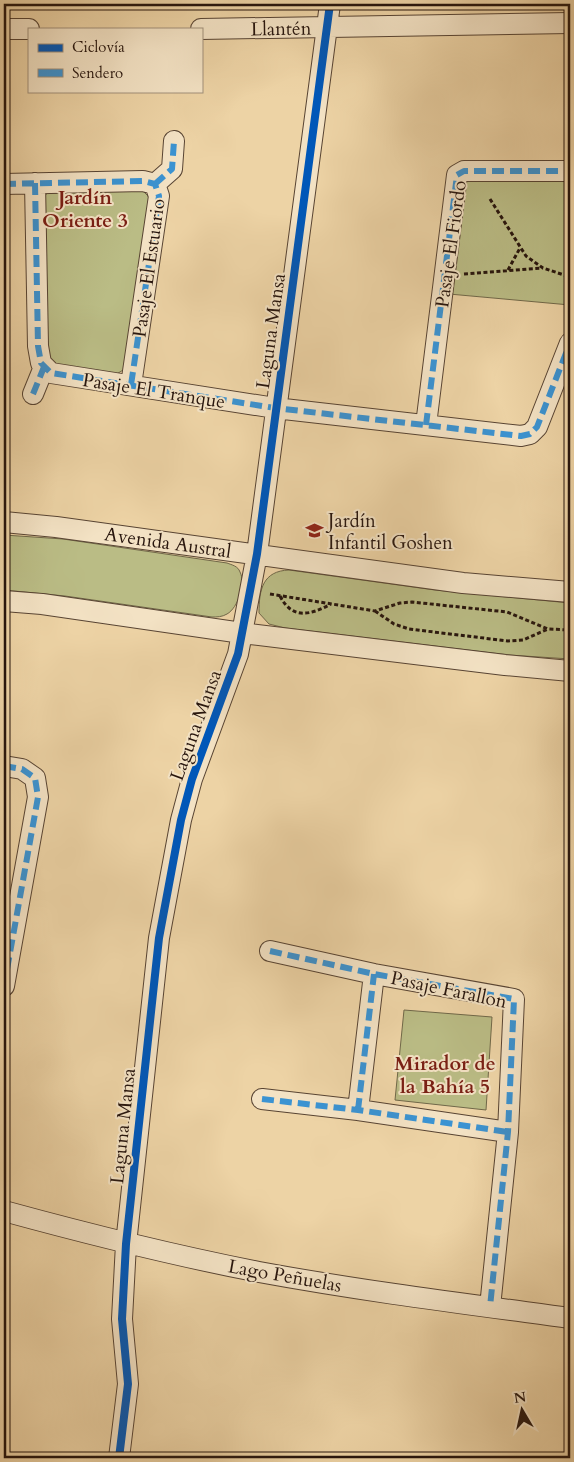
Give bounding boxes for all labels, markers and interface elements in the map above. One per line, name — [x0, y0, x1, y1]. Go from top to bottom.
street label: Llantén — [250, 15, 312, 43]
legend — [28, 28, 202, 92]
text: Ciclovía — [72, 37, 125, 57]
text: Sendero — [72, 63, 123, 83]
street label: Pasaje El Fiordo — [429, 179, 473, 310]
district label: Jardín Oriente 3 — [42, 184, 128, 234]
street label: Pasaje El Estuario — [126, 197, 172, 339]
street label: Laguna Mansa — [250, 272, 292, 391]
street label: Pasaje El Tranque — [81, 367, 227, 415]
place label: Jardín Infantil Goshen — [325, 508, 453, 556]
street label: Avenida Austral — [103, 521, 233, 565]
school or university icon: Jardín Infantil Goshen — [304, 521, 324, 541]
street label: Laguna Mansa — [164, 666, 228, 784]
street label: Pasaje Farallon — [388, 965, 509, 1015]
district label: Mirador de la Bahía 5 — [394, 1050, 496, 1100]
street label: Laguna Mansa — [104, 1067, 142, 1185]
street label: Lago Peñuelas — [226, 1253, 344, 1299]
north arrow — [496, 1384, 546, 1434]
text: N — [513, 1387, 528, 1408]

